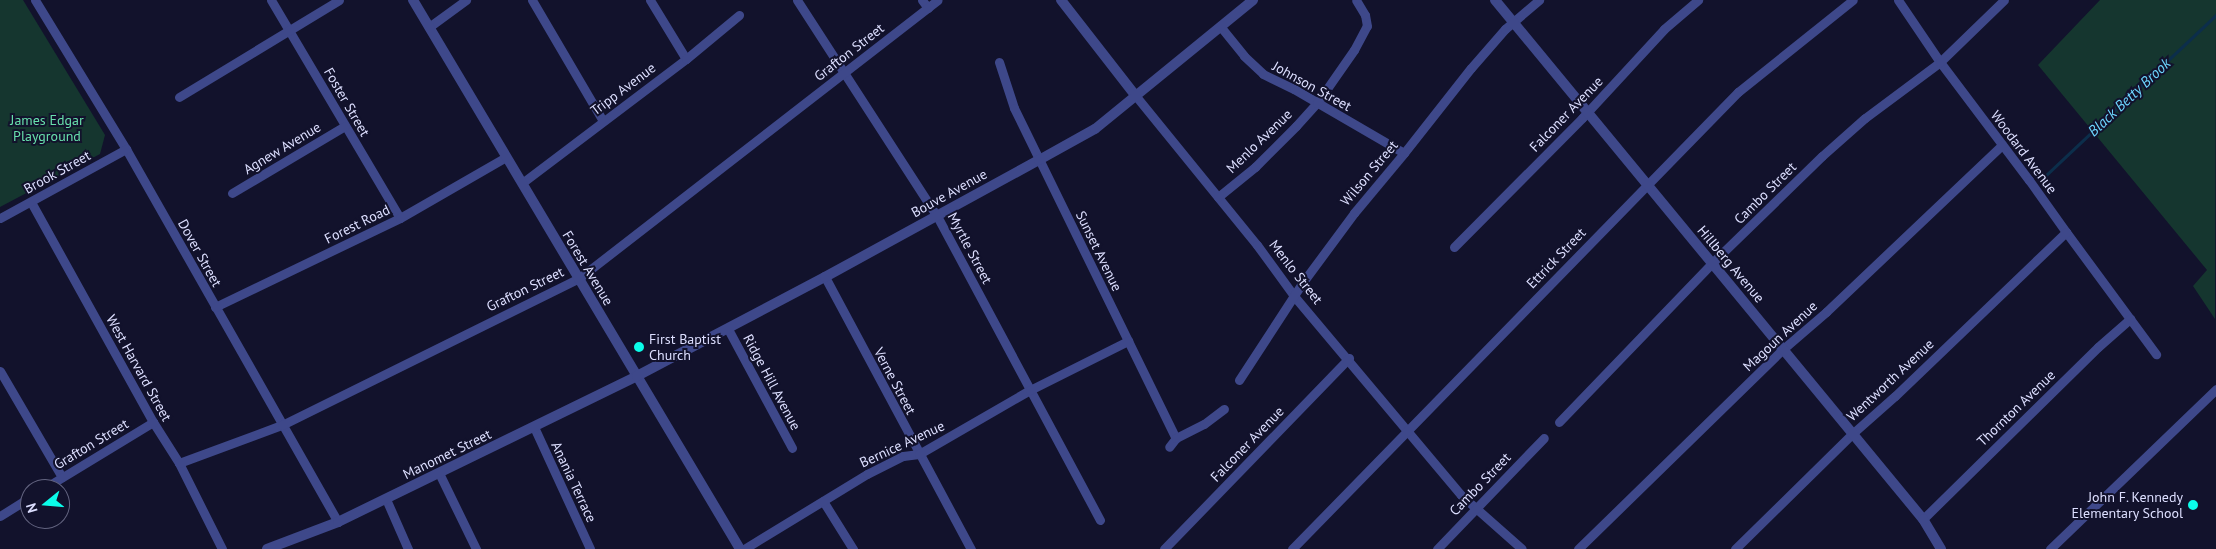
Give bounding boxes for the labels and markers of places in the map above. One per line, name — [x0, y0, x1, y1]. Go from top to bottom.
place label: First Baptist Church — [649, 331, 721, 364]
marker: First Baptist Church — [633, 341, 645, 353]
place label: John F. Kennedy Elementary School — [2071, 489, 2183, 522]
marker: John F. Kennedy Elementary School — [2187, 499, 2199, 511]

